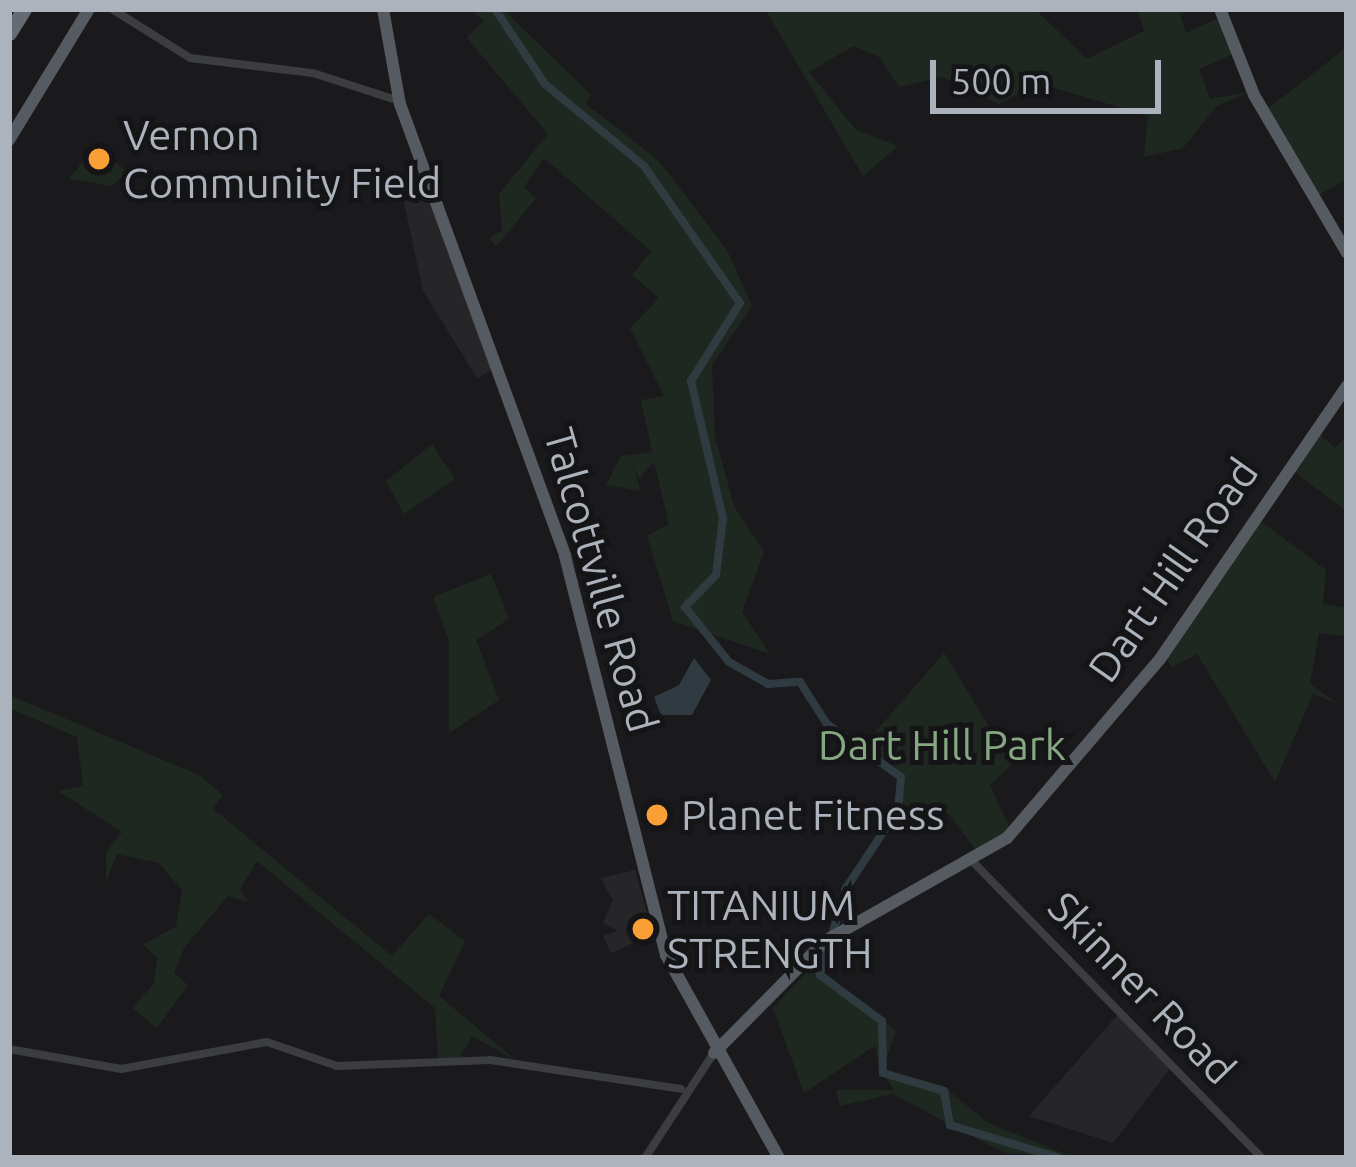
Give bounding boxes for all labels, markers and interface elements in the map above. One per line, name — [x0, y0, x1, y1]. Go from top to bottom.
scale bar — [936, 36, 1167, 110]
text: 500 m — [951, 60, 1051, 101]
place label: Vernon Community Field — [123, 110, 441, 208]
marker: Vernon Community Field — [86, 146, 112, 172]
street label: Talcottville Road — [534, 422, 668, 738]
street label: Dart Hill Road — [1077, 449, 1269, 691]
park label: Dart Hill Park — [818, 720, 1066, 770]
place label: Planet Fitness — [681, 790, 945, 840]
marker: Planet Fitness — [644, 802, 670, 828]
place label: TITANIUM STRENGTH — [667, 880, 872, 978]
street label: Skinner Road — [1038, 882, 1246, 1094]
marker: TITANIUM STRENGTH — [630, 916, 656, 942]

